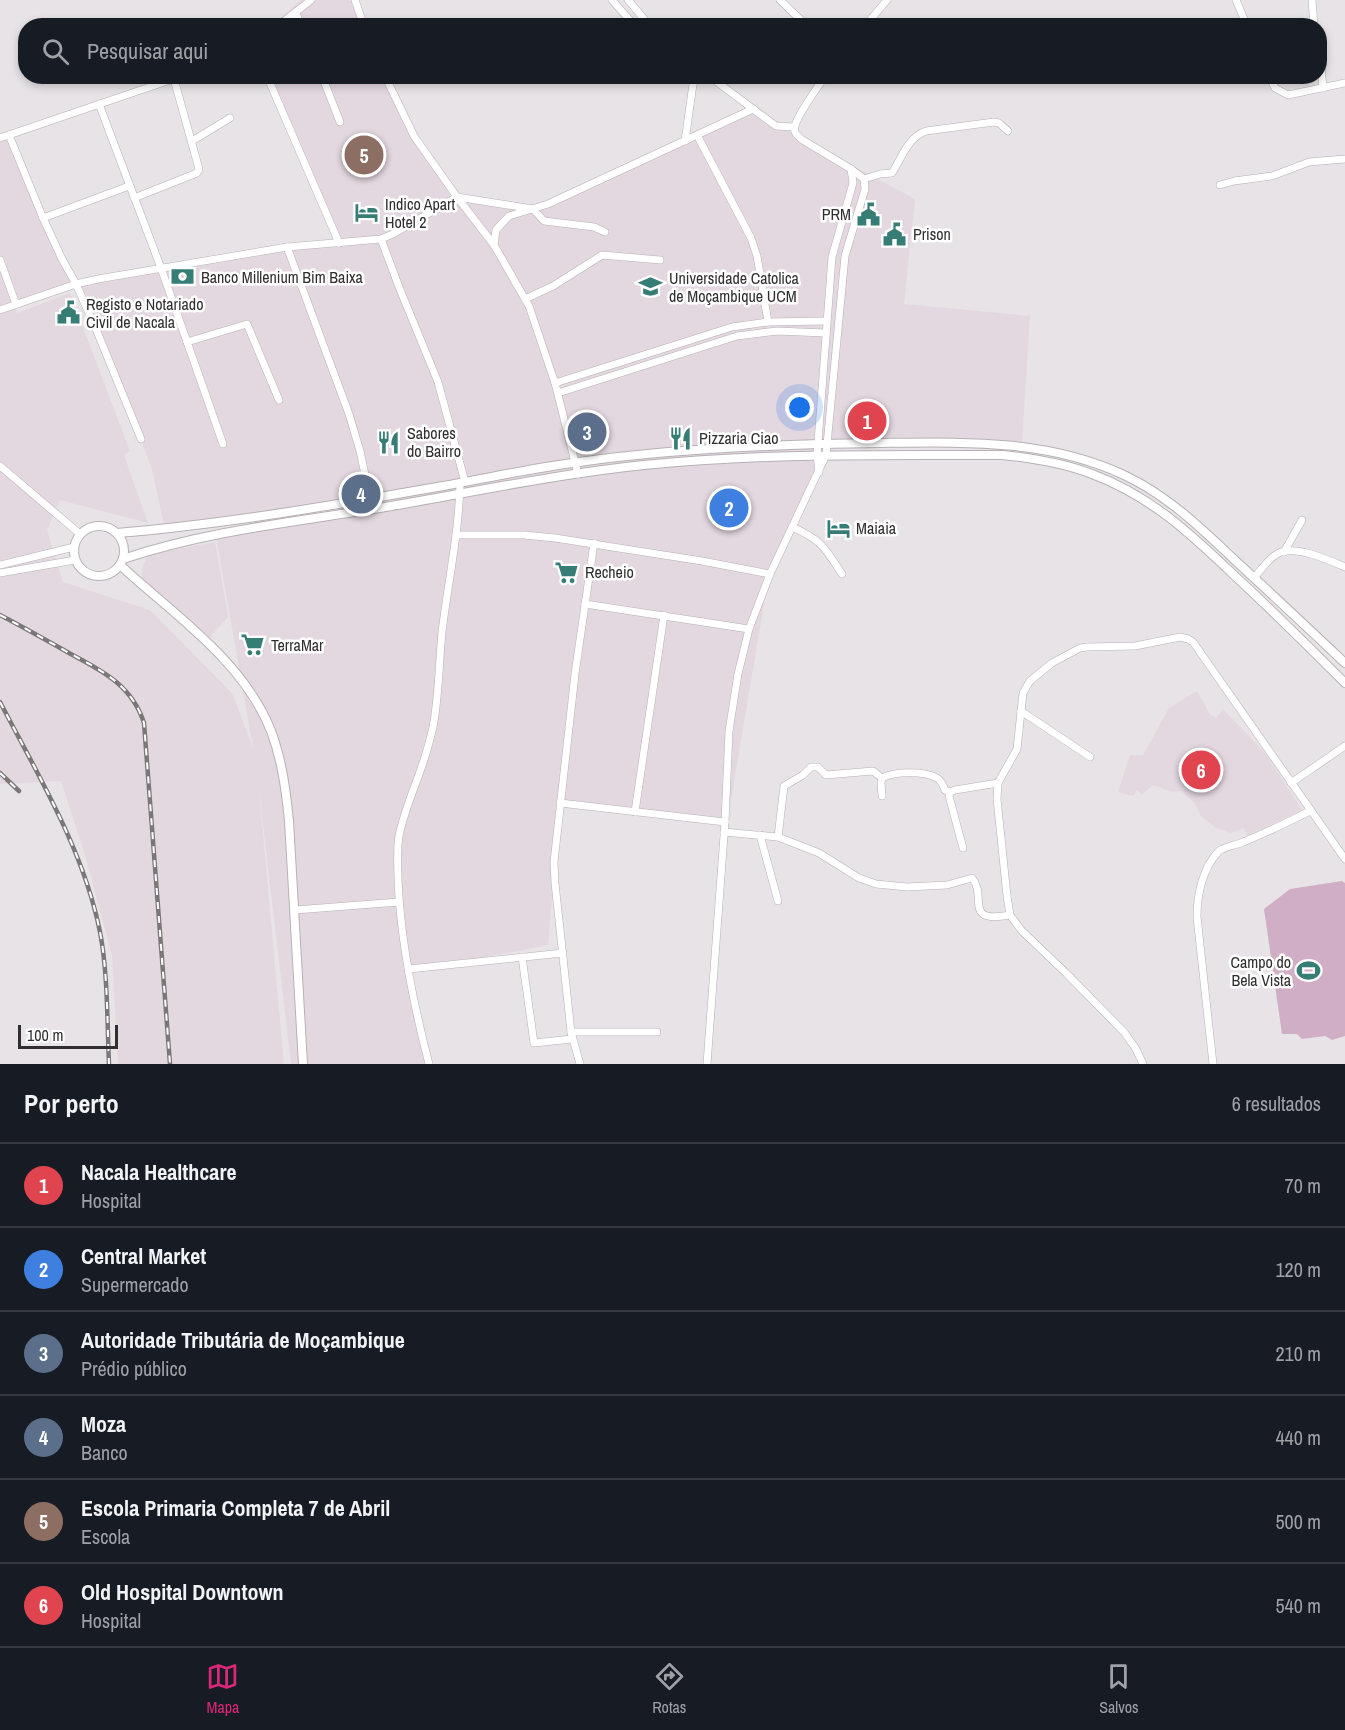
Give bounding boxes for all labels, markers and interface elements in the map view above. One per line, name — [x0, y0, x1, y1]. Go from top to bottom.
search box — [18, 18, 1327, 84]
icon: search — [39, 35, 72, 68]
text: Pesquisar aqui — [87, 36, 208, 66]
pin: 5 — [344, 132, 384, 178]
place label: Indico Apart Hotel 2 — [385, 193, 455, 233]
hotel icon: Indico Apart Hotel 2 — [354, 200, 380, 226]
public building icon: PRM — [856, 201, 882, 227]
place label: PRM — [822, 203, 851, 225]
public building icon: Prison — [882, 221, 908, 247]
place label: Prison — [913, 223, 951, 245]
bank icon: Banco Millenium Bim Baixa — [170, 264, 196, 290]
place label: Banco Millenium Bim Baixa — [201, 266, 364, 288]
place label: Universidade Catolica de Moçambique UCM — [669, 267, 800, 307]
school or university icon: Universidade Catolica de Moçambique UCM — [638, 274, 664, 300]
place label: Registo e Notariado Civil de Nacala — [86, 293, 203, 333]
public building icon: Registo e Notariado Civil de Nacala — [55, 300, 81, 326]
your location — [785, 393, 814, 422]
pin: 1 — [848, 398, 886, 444]
pin: 3 — [568, 410, 606, 454]
place label: Sabores do Bairro — [407, 422, 461, 462]
restaurant icon: Pizzaria Ciao — [668, 425, 694, 451]
place label: Pizzaria Ciao — [699, 427, 779, 449]
restaurant icon: Sabores do Bairro — [376, 429, 402, 455]
pin: 4 — [342, 472, 380, 516]
pin: 2 — [710, 486, 748, 530]
hotel icon: Maiaia — [825, 515, 851, 541]
place label: Maiaia — [856, 517, 897, 539]
supermarket icon: Recheio — [554, 559, 580, 585]
place label: Recheio — [585, 561, 634, 583]
supermarket icon: TerraMar — [240, 632, 266, 658]
place label: TerraMar — [271, 634, 324, 656]
pin: 6 — [1182, 748, 1220, 792]
place label: Campo do Bela Vista — [1230, 951, 1292, 991]
sports icon: Campo do Bela Vista — [1296, 958, 1322, 984]
scale bar — [18, 1022, 118, 1050]
text: 100 m — [27, 1024, 63, 1046]
text: Por perto — [24, 1086, 119, 1121]
text: 6 resultados — [1232, 1090, 1321, 1117]
text: Nacala Healthcare — [81, 1157, 236, 1187]
text: 1 — [39, 1172, 48, 1199]
text: 70 m — [1285, 1172, 1321, 1199]
text: Hospital — [81, 1187, 141, 1214]
text: Central Market — [81, 1241, 206, 1271]
text: 2 — [39, 1256, 48, 1283]
text: 120 m — [1275, 1256, 1321, 1283]
text: Supermercado — [81, 1271, 189, 1298]
text: Autoridade Tributária de Moçambique — [81, 1325, 405, 1355]
text: 3 — [39, 1340, 48, 1367]
text: 210 m — [1275, 1340, 1321, 1367]
text: Prédio público — [81, 1355, 187, 1382]
text: Moza — [81, 1409, 126, 1439]
text: 4 — [39, 1424, 48, 1451]
text: 440 m — [1275, 1424, 1321, 1451]
text: Banco — [81, 1439, 128, 1466]
text: Escola Primaria Completa 7 de Abril — [81, 1493, 390, 1523]
text: 5 — [39, 1508, 48, 1535]
text: 500 m — [1275, 1508, 1321, 1535]
text: Escola — [81, 1523, 130, 1550]
text: Old Hospital Downtown — [81, 1577, 283, 1607]
text: 6 — [39, 1592, 48, 1619]
text: 540 m — [1275, 1592, 1321, 1619]
text: Hospital — [81, 1607, 141, 1634]
tab: Mapa — [206, 1660, 239, 1718]
tab: Rotas — [652, 1660, 686, 1718]
tab: Salvos — [1099, 1660, 1139, 1718]

